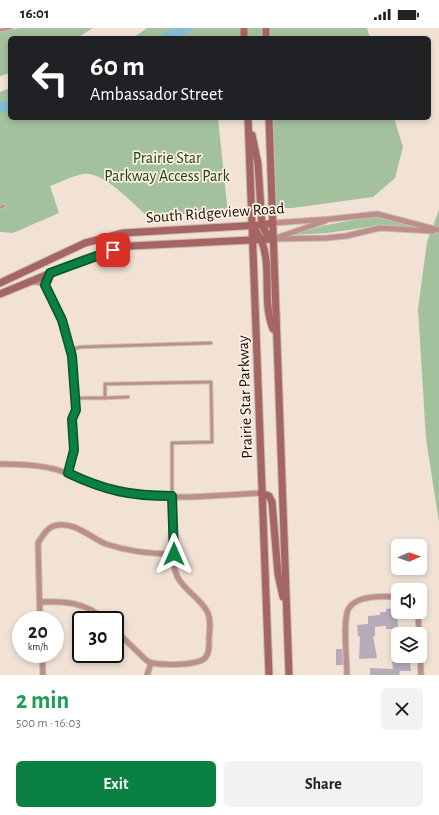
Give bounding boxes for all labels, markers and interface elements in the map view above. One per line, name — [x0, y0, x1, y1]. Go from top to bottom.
text: 16:01 — [20, 6, 49, 21]
icon: left — [24, 52, 76, 104]
text: 60 m — [90, 53, 145, 81]
text: Ambassador Street — [90, 86, 223, 104]
park label: Prairie Star Parkway Access Park — [104, 150, 230, 185]
street label: South Ridgeview Road — [145, 200, 285, 226]
pin — [96, 233, 130, 267]
icon: arrive — [102, 239, 124, 261]
street label: Prairie Star Parkway — [235, 335, 256, 459]
position arrow — [153, 533, 195, 575]
north arrow — [391, 539, 427, 575]
map controls — [391, 539, 427, 663]
button: sound — [391, 583, 427, 619]
speed limit sign: 30 — [72, 611, 124, 663]
text: 20 — [28, 622, 48, 642]
button: layers — [391, 627, 427, 663]
text: km/h — [28, 642, 48, 652]
button: close — [381, 688, 423, 730]
text: 2 min — [16, 689, 69, 713]
text: 500 m · 16:03 — [16, 717, 81, 730]
button: Exit — [16, 761, 216, 807]
button: Share — [224, 761, 423, 807]

